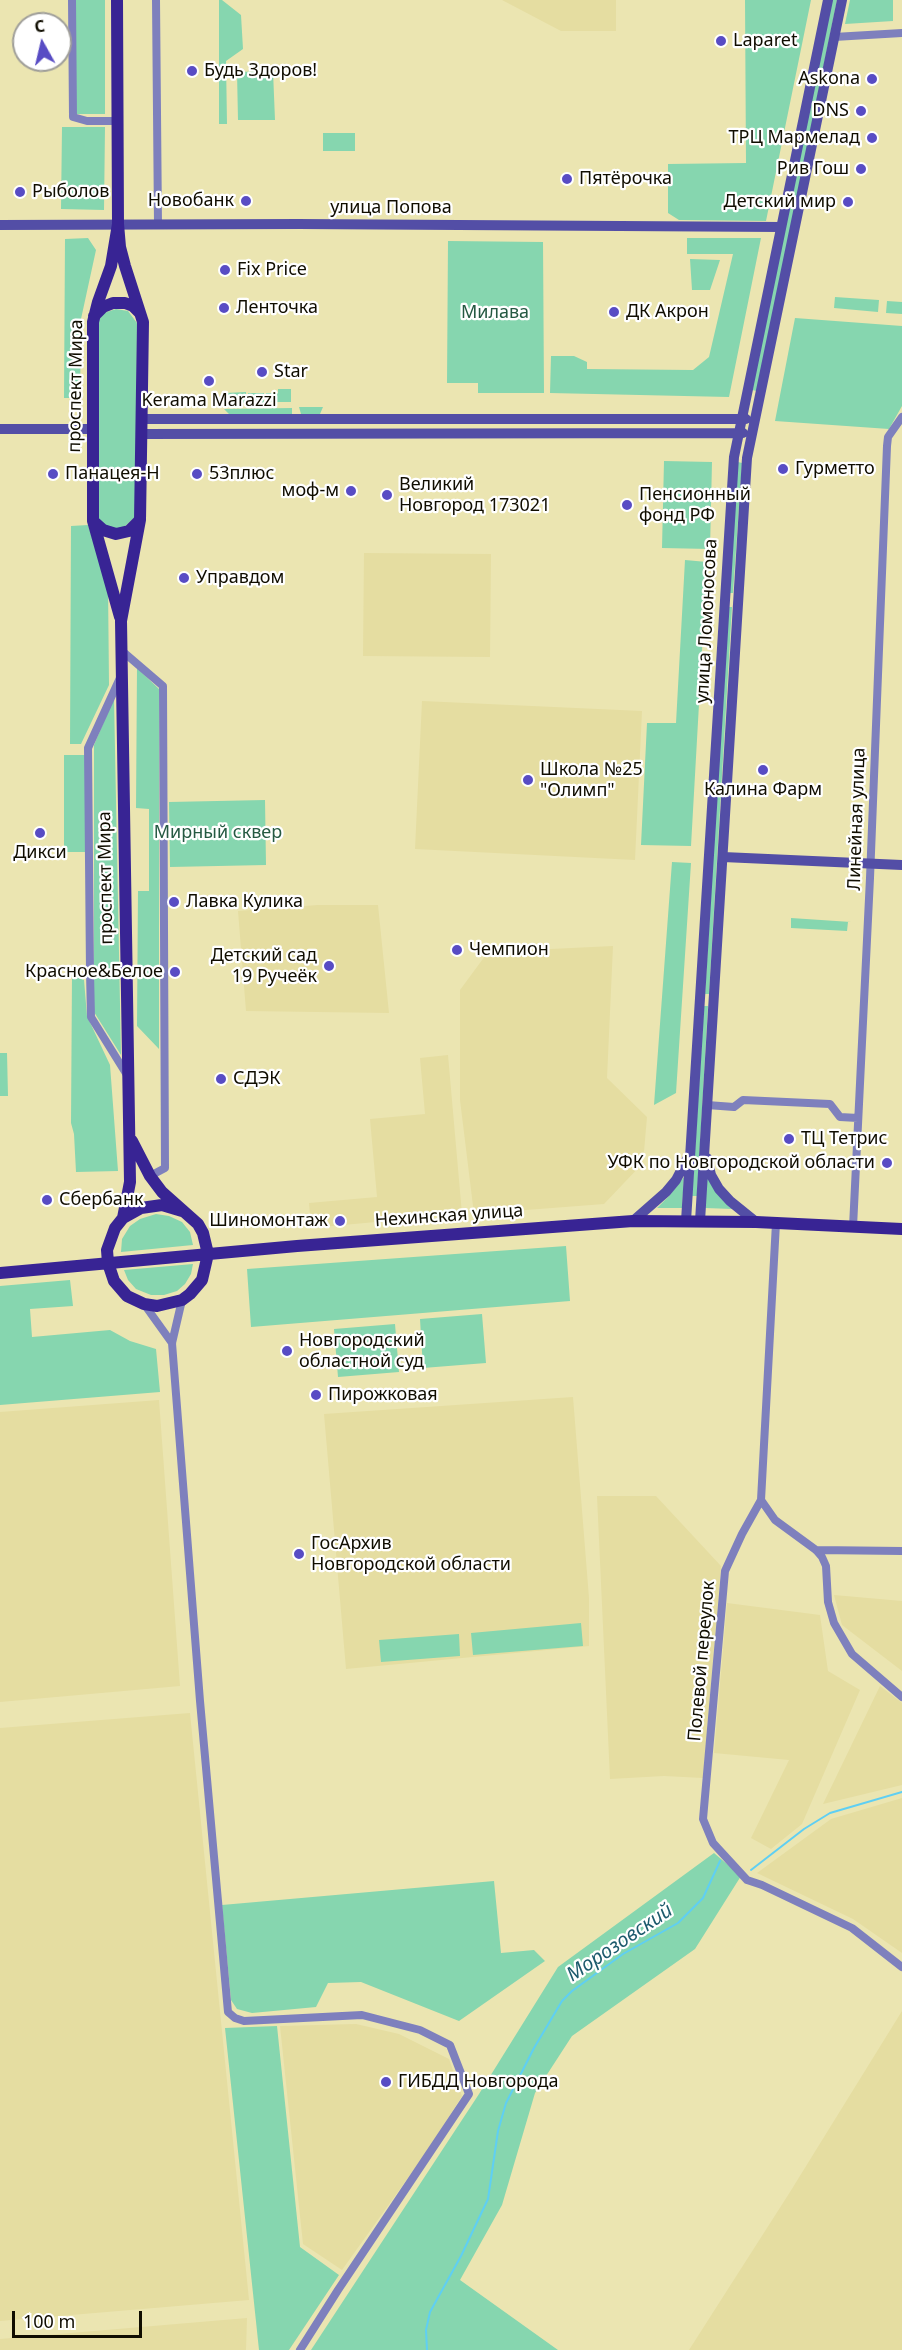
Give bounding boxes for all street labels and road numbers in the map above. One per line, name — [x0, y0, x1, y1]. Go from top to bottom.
street label: улица Попова — [330, 197, 452, 219]
street label: проспект Мира — [64, 319, 88, 453]
street label: улица Ломоносова — [692, 538, 722, 704]
street label: Линейная улица — [844, 747, 870, 891]
street label: проспект Мира — [94, 811, 118, 945]
street label: Нехинская улица — [374, 1200, 524, 1232]
street label: Полевой переулок — [684, 1580, 720, 1742]

